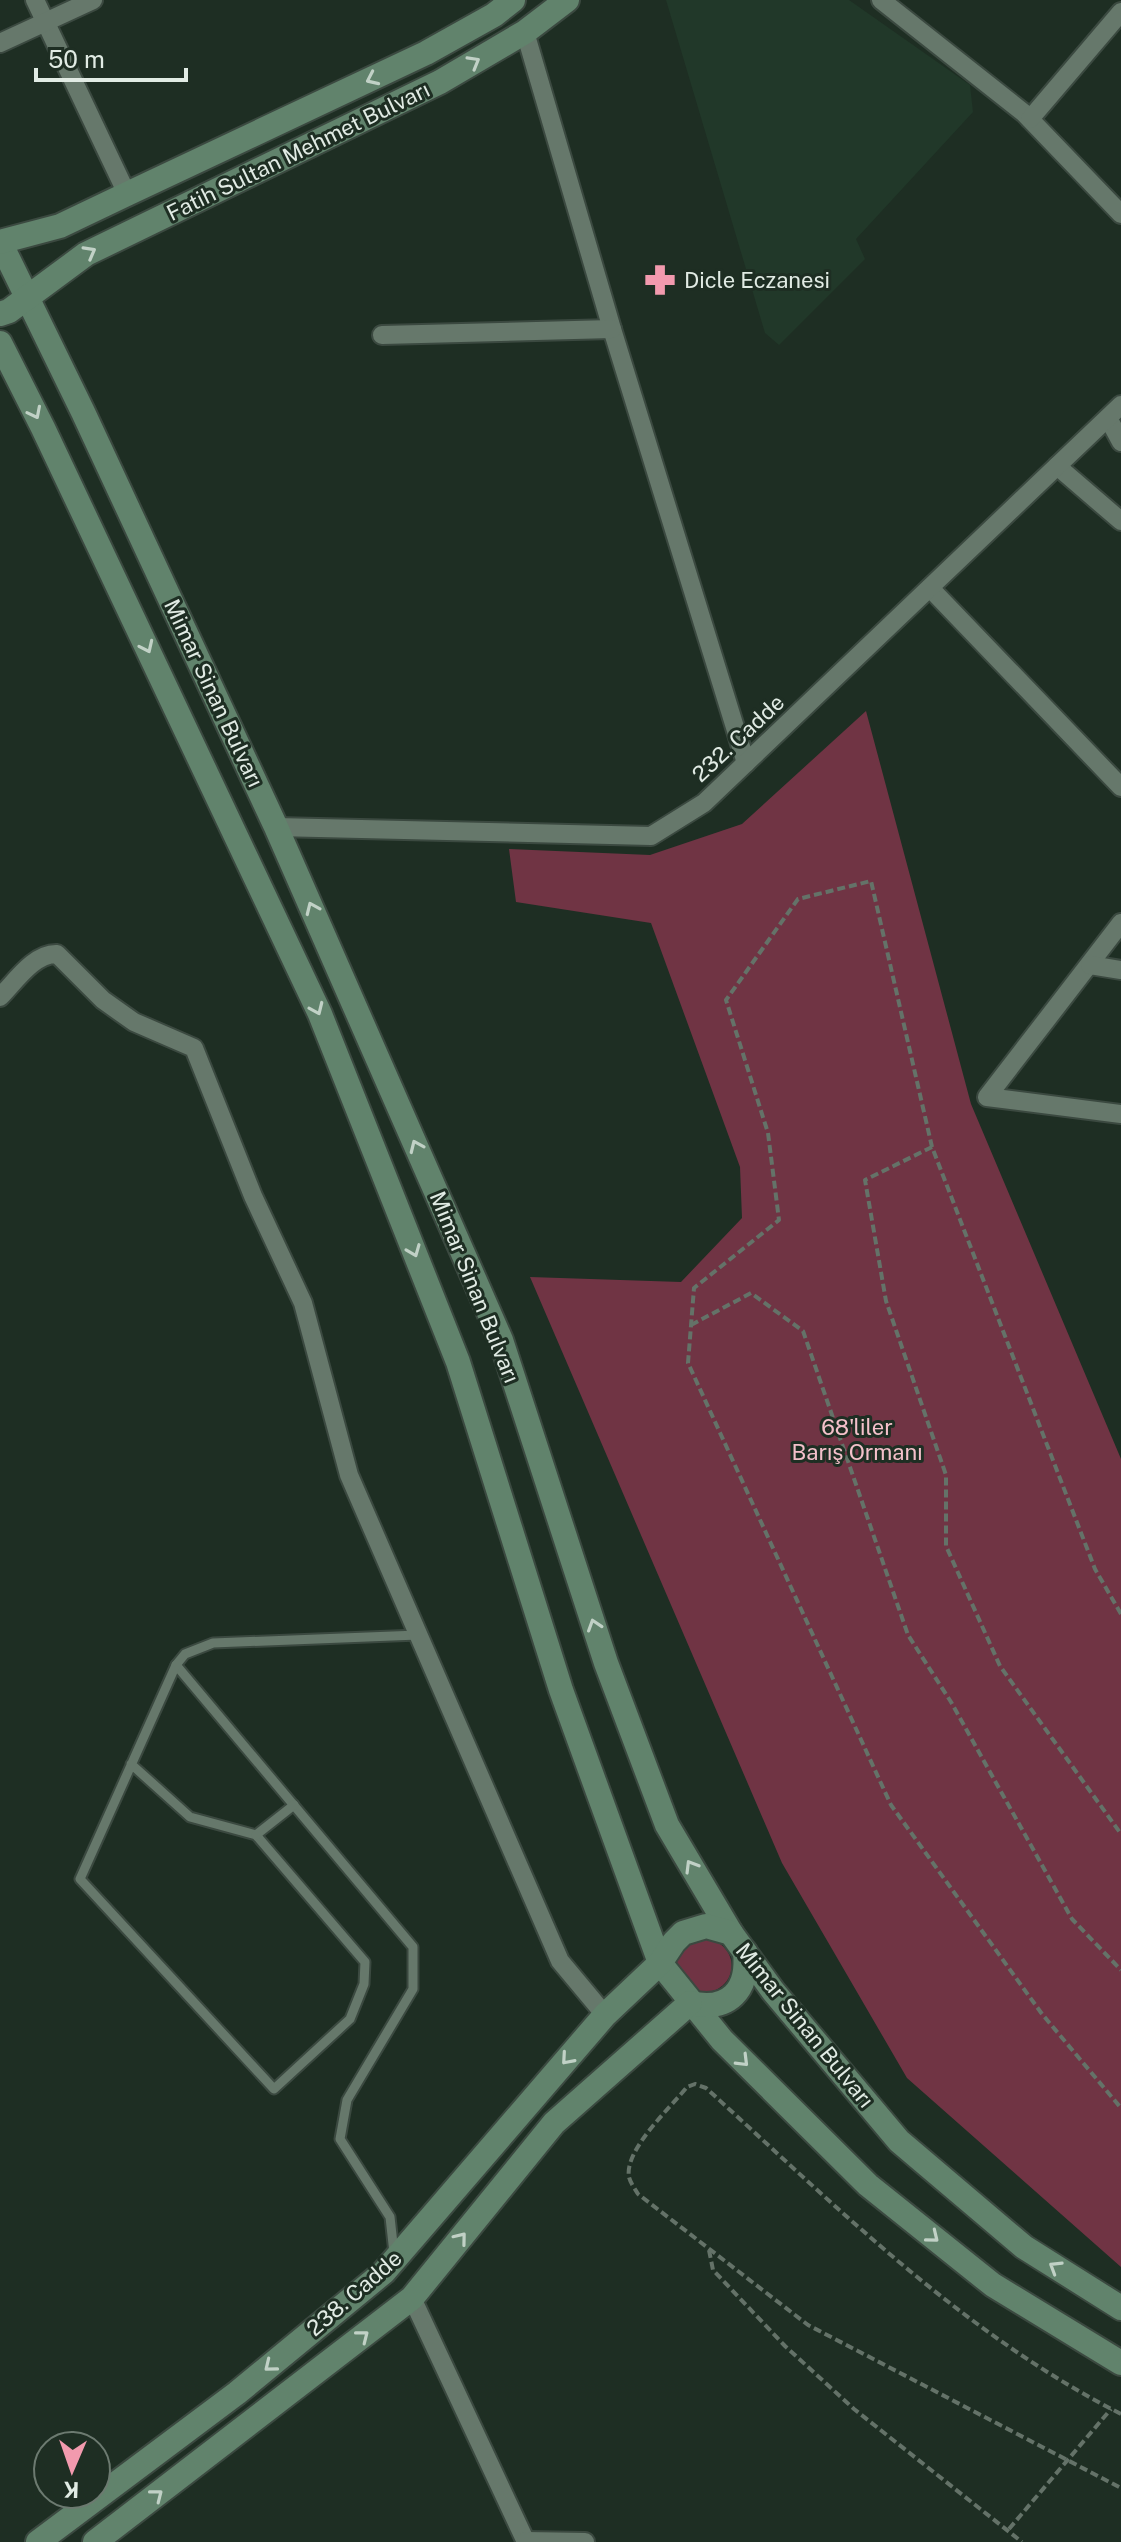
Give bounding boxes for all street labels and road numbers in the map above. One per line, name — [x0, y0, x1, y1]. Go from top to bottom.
street label: Fatih Sultan Mehmet Bulvarı — [162, 76, 434, 226]
street label: Mimar Sinan Bulvarı — [159, 595, 269, 791]
street label: 232. Cadde — [687, 689, 789, 787]
street label: Mimar Sinan Bulvarı — [425, 1187, 525, 1387]
street label: Mimar Sinan Bulvarı — [731, 1937, 879, 2113]
street label: 238. Cadde — [301, 2245, 407, 2341]

